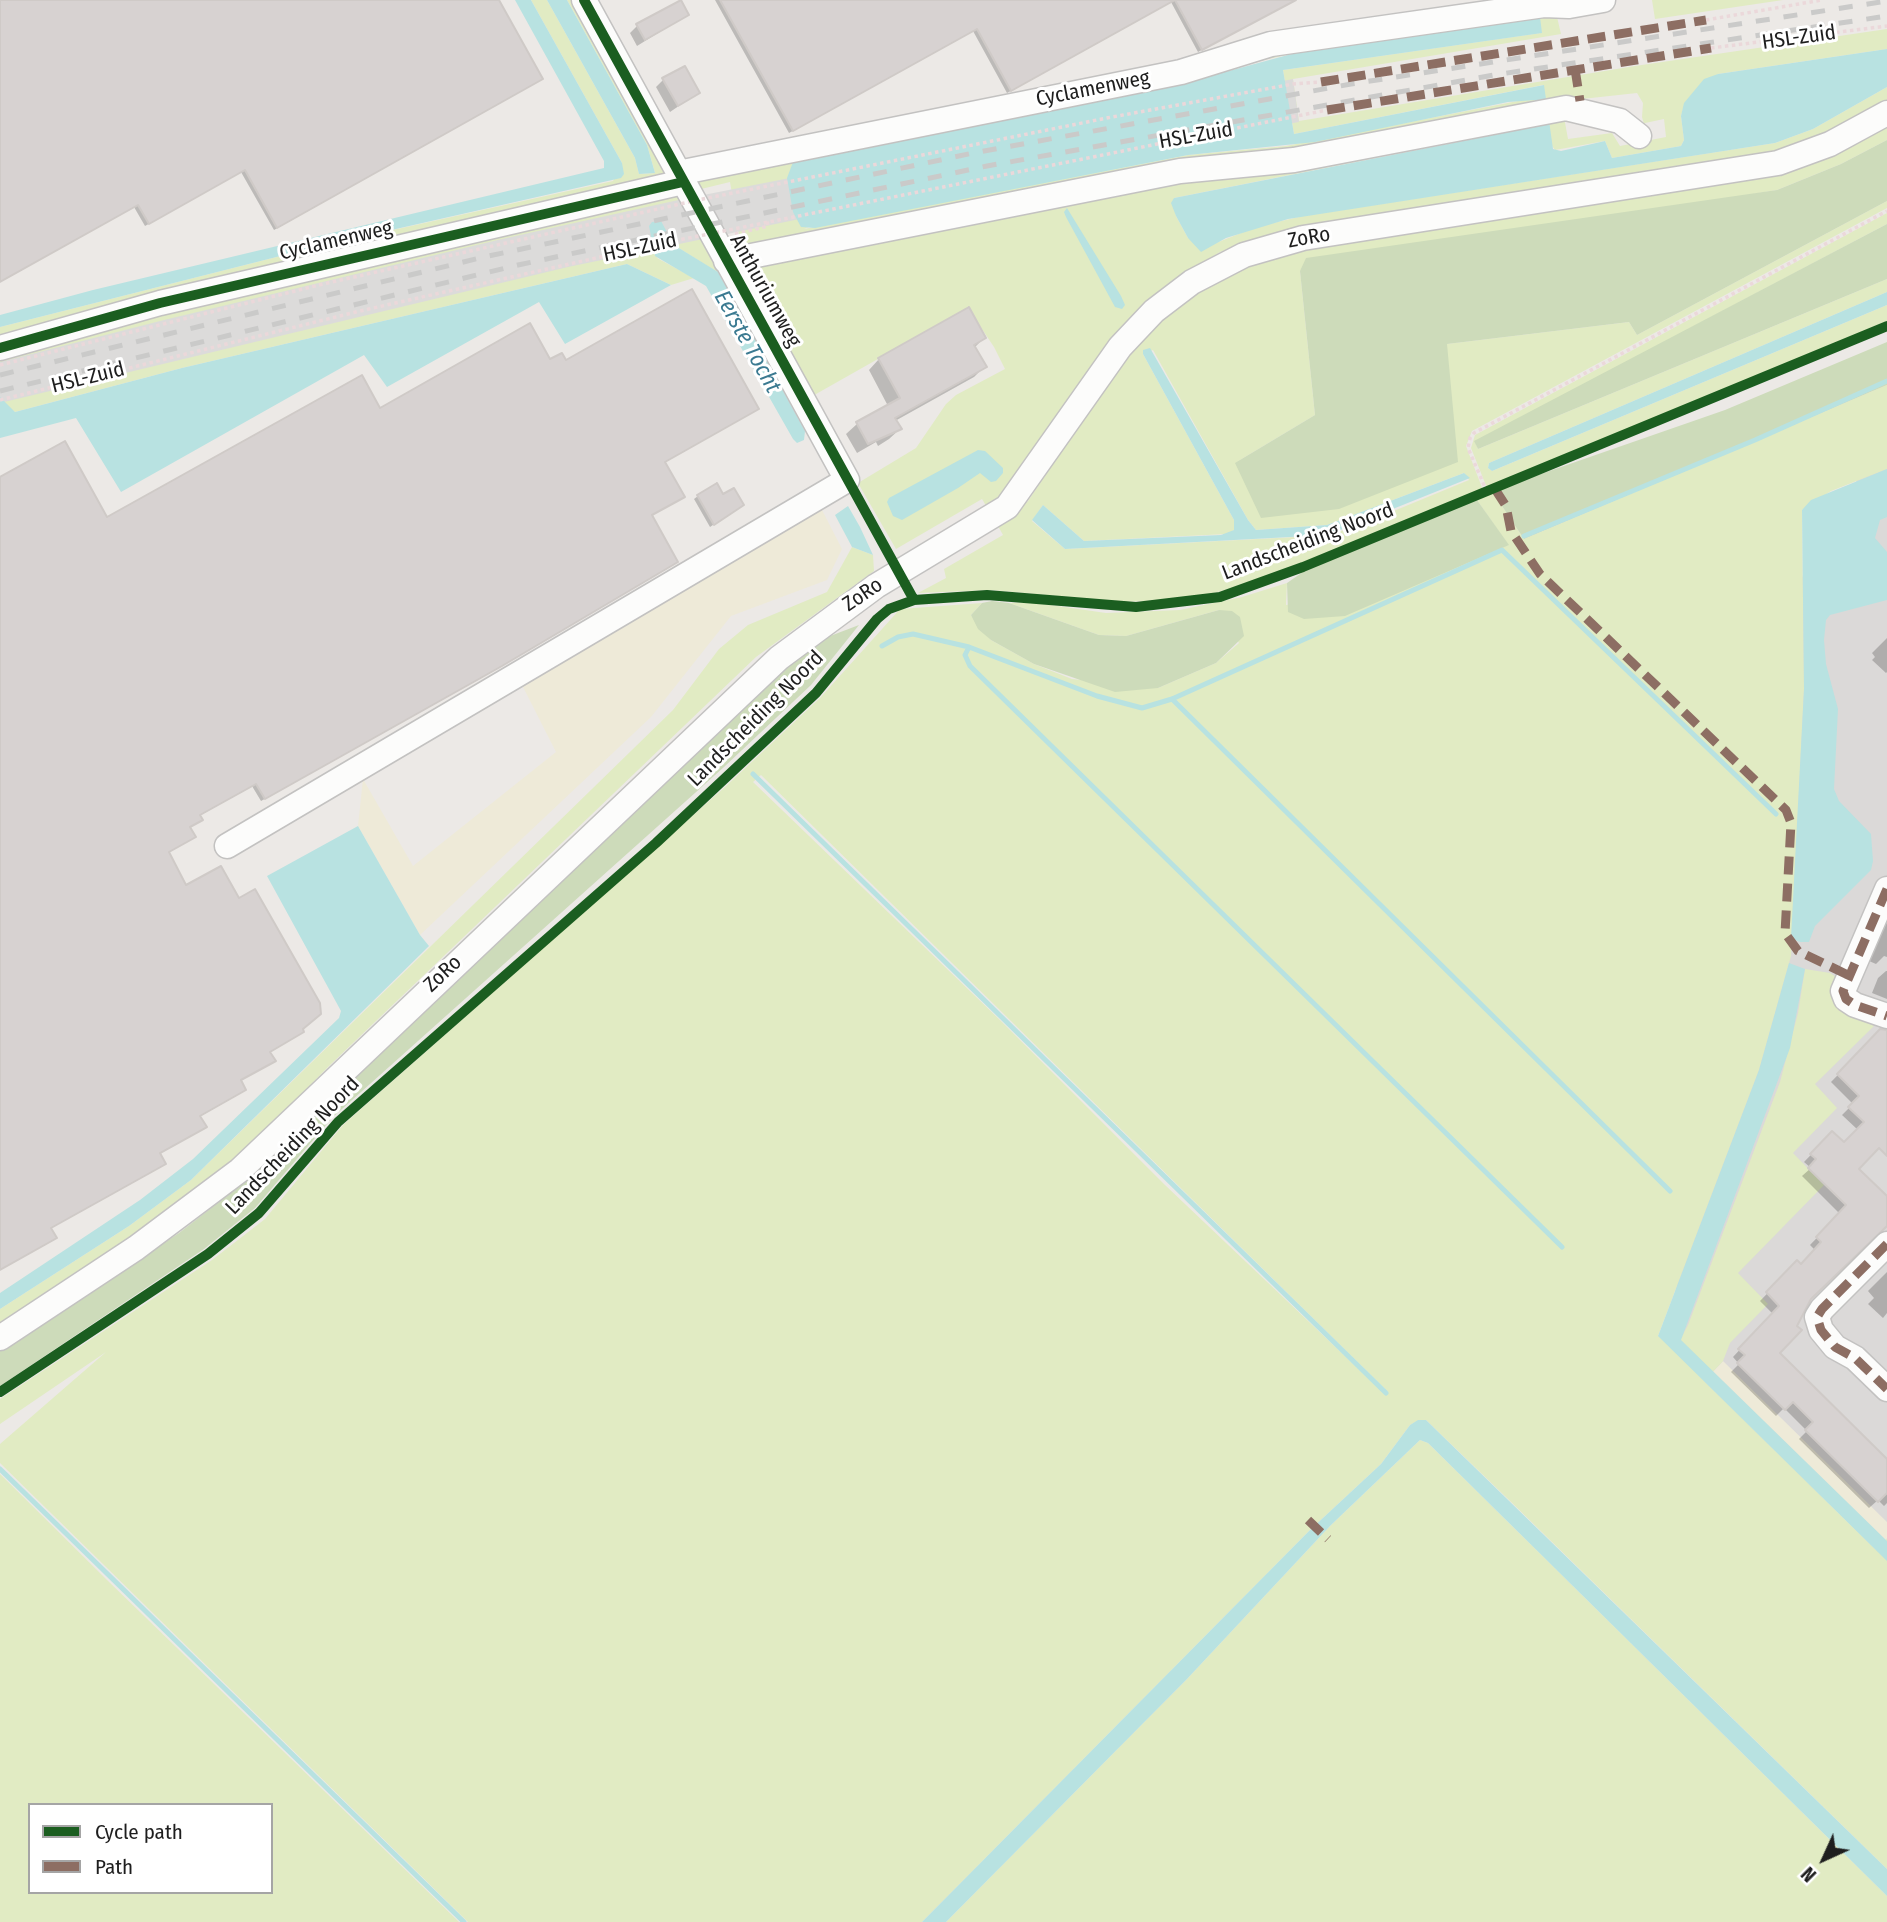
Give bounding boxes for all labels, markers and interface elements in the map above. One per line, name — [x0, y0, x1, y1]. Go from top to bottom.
street label: HSL-Zuid — [1760, 20, 1838, 56]
street label: Cyclamenweg — [1034, 66, 1152, 112]
street label: HSL-Zuid — [1157, 117, 1235, 155]
street label: Cyclamenweg — [277, 216, 395, 266]
street label: ZoRo — [1286, 222, 1332, 254]
street label: HSL-Zuid — [601, 228, 679, 268]
street label: Anthuriumweg — [724, 230, 806, 352]
water label: Eerste Tocht — [708, 286, 786, 398]
street label: HSL-Zuid — [49, 357, 127, 399]
street label: Landscheiding Noord — [1219, 498, 1397, 586]
street label: ZoRo — [838, 573, 888, 617]
street label: Landscheiding Noord — [683, 646, 829, 792]
street label: ZoRo — [419, 950, 467, 998]
street label: Landscheiding Noord — [221, 1072, 365, 1220]
legend — [28, 1803, 273, 1894]
text: Cycle path — [95, 1819, 183, 1845]
north arrow — [1789, 1824, 1859, 1894]
text: Path — [95, 1854, 133, 1880]
text: N — [1797, 1862, 1821, 1886]

